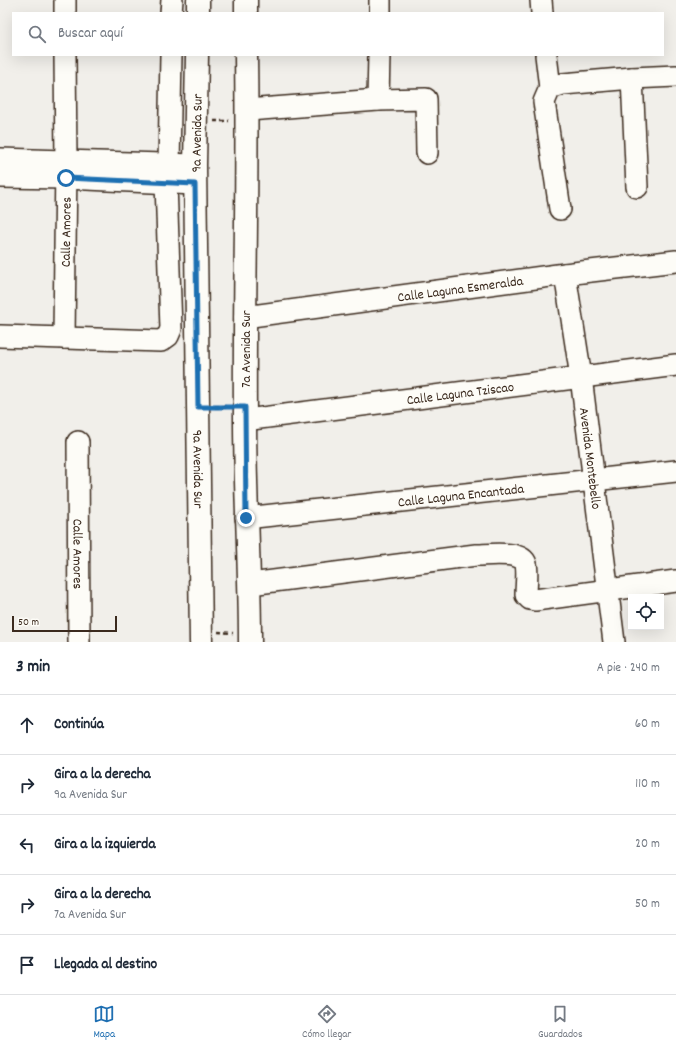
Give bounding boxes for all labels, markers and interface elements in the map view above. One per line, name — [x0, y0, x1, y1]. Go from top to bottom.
search box — [12, 12, 664, 56]
icon: search — [26, 23, 48, 45]
text: Buscar aquí — [58, 23, 123, 45]
street label: 9a Avenida Sur — [187, 93, 209, 173]
route start — [57, 169, 75, 187]
street label: Calle Amores — [57, 197, 78, 267]
street label: Calle Laguna Esmeralda — [396, 272, 525, 308]
street label: 7a Avenida Sur — [237, 309, 257, 388]
street label: Calle Laguna Tziscao — [406, 378, 515, 411]
street label: Avenida Montebello — [573, 406, 605, 510]
street label: 9a Avenida Sur — [186, 429, 207, 509]
street label: Calle Laguna Encantada — [397, 480, 525, 513]
route end — [237, 509, 255, 527]
street label: Calle Amores — [66, 519, 87, 589]
map controls — [628, 594, 664, 630]
button: locate — [628, 594, 664, 630]
scale bar — [12, 614, 117, 633]
text: 50 m — [18, 615, 39, 631]
text: 3 min — [16, 656, 50, 680]
text: A pie · 240 m — [597, 659, 660, 678]
icon: ahead — [16, 714, 38, 736]
text: Continúa — [54, 714, 104, 736]
text: 60 m — [635, 715, 660, 734]
text: Gira a la derecha — [54, 764, 151, 786]
icon: right — [16, 774, 38, 796]
text: 110 m — [635, 775, 660, 794]
text: 9a Avenida Sur — [54, 786, 127, 805]
icon: left — [16, 834, 38, 856]
text: Gira a la izquierda — [54, 834, 155, 856]
text: 20 m — [635, 835, 660, 854]
text: Gira a la derecha — [54, 884, 151, 906]
icon: right — [16, 894, 38, 916]
text: 50 m — [635, 895, 660, 914]
text: 7a Avenida Sur — [54, 906, 126, 925]
icon: arrive — [16, 954, 38, 976]
text: Llegada al destino — [54, 954, 157, 976]
tab: Mapa — [93, 1003, 115, 1043]
tab: Cómo llegar — [302, 1003, 351, 1043]
tab: Guardados — [538, 1003, 583, 1043]

